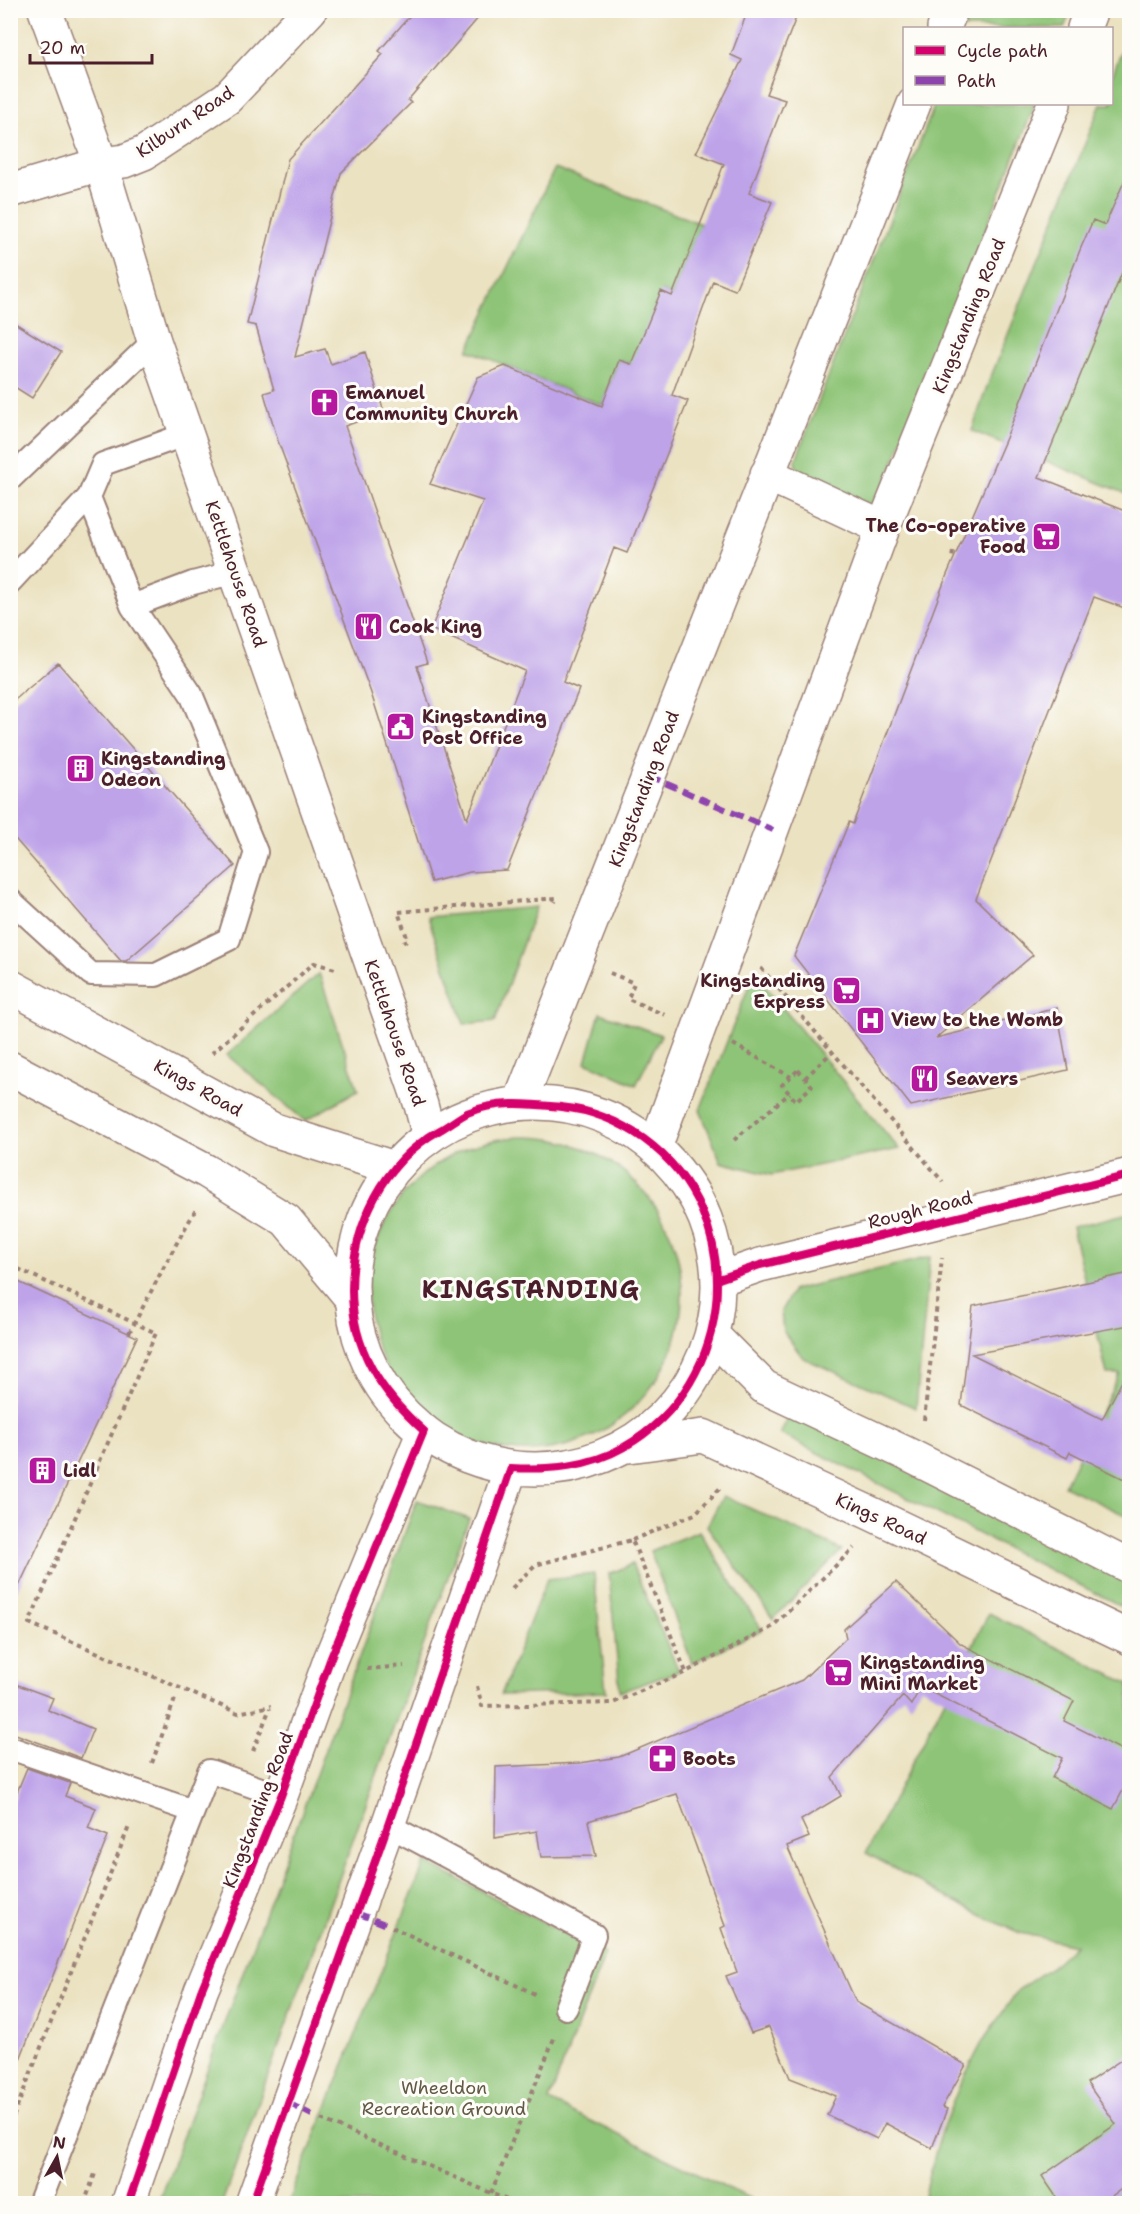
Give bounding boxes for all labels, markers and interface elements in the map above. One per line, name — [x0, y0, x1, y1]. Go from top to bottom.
scale bar — [30, 27, 152, 65]
legend — [903, 27, 1113, 105]
text: 20 m — [39, 36, 85, 60]
text: Cycle path — [957, 39, 1048, 63]
text: Path — [957, 69, 996, 93]
street label: Kilburn Road — [131, 80, 239, 164]
street label: Kingstanding Road — [927, 235, 1011, 397]
place label: Emanuel Community Church — [345, 381, 518, 426]
church icon: Emanuel Community Church — [308, 387, 340, 419]
street label: Kettlehouse Road — [200, 497, 272, 651]
place label: The Co-operative Food — [865, 514, 1026, 559]
supermarket icon: The Co-operative Food — [1031, 520, 1063, 552]
restaurant icon: Cook King — [352, 611, 384, 643]
place label: Cook King — [389, 615, 482, 639]
place label: Kingstanding Post Office — [422, 705, 547, 750]
street label: Kingstanding Road — [603, 707, 685, 871]
public building icon: Kingstanding Post Office — [385, 711, 417, 743]
place label: Kingstanding Odeon — [101, 747, 226, 792]
building icon: Kingstanding Odeon — [64, 753, 96, 785]
street label: Kettlehouse Road — [359, 956, 431, 1110]
place label: Kingstanding Express — [700, 969, 825, 1014]
supermarket icon: Kingstanding Express — [830, 975, 862, 1007]
hospital icon: View to the Womb — [854, 1004, 886, 1036]
place label: View to the Womb — [891, 1008, 1063, 1032]
street label: Kings Road — [149, 1054, 247, 1122]
restaurant icon: Seavers — [909, 1063, 941, 1095]
place label: Seavers — [946, 1067, 1018, 1091]
street label: Rough Road — [865, 1185, 975, 1235]
district label: KINGSTANDING — [422, 1274, 640, 1306]
building icon: Lidl — [26, 1455, 58, 1487]
place label: Lidl — [63, 1459, 96, 1483]
street label: Kings Road — [831, 1487, 931, 1551]
place label: Kingstanding Mini Market — [860, 1651, 985, 1696]
supermarket icon: Kingstanding Mini Market — [823, 1657, 855, 1689]
street label: Kingstanding Road — [217, 1728, 299, 1892]
pharmacy icon: Boots — [646, 1743, 678, 1775]
place label: Boots — [683, 1747, 736, 1771]
park label: Wheeldon Recreation Ground — [362, 2076, 526, 2121]
north arrow — [27, 2127, 87, 2187]
text: N — [51, 2131, 67, 2154]

